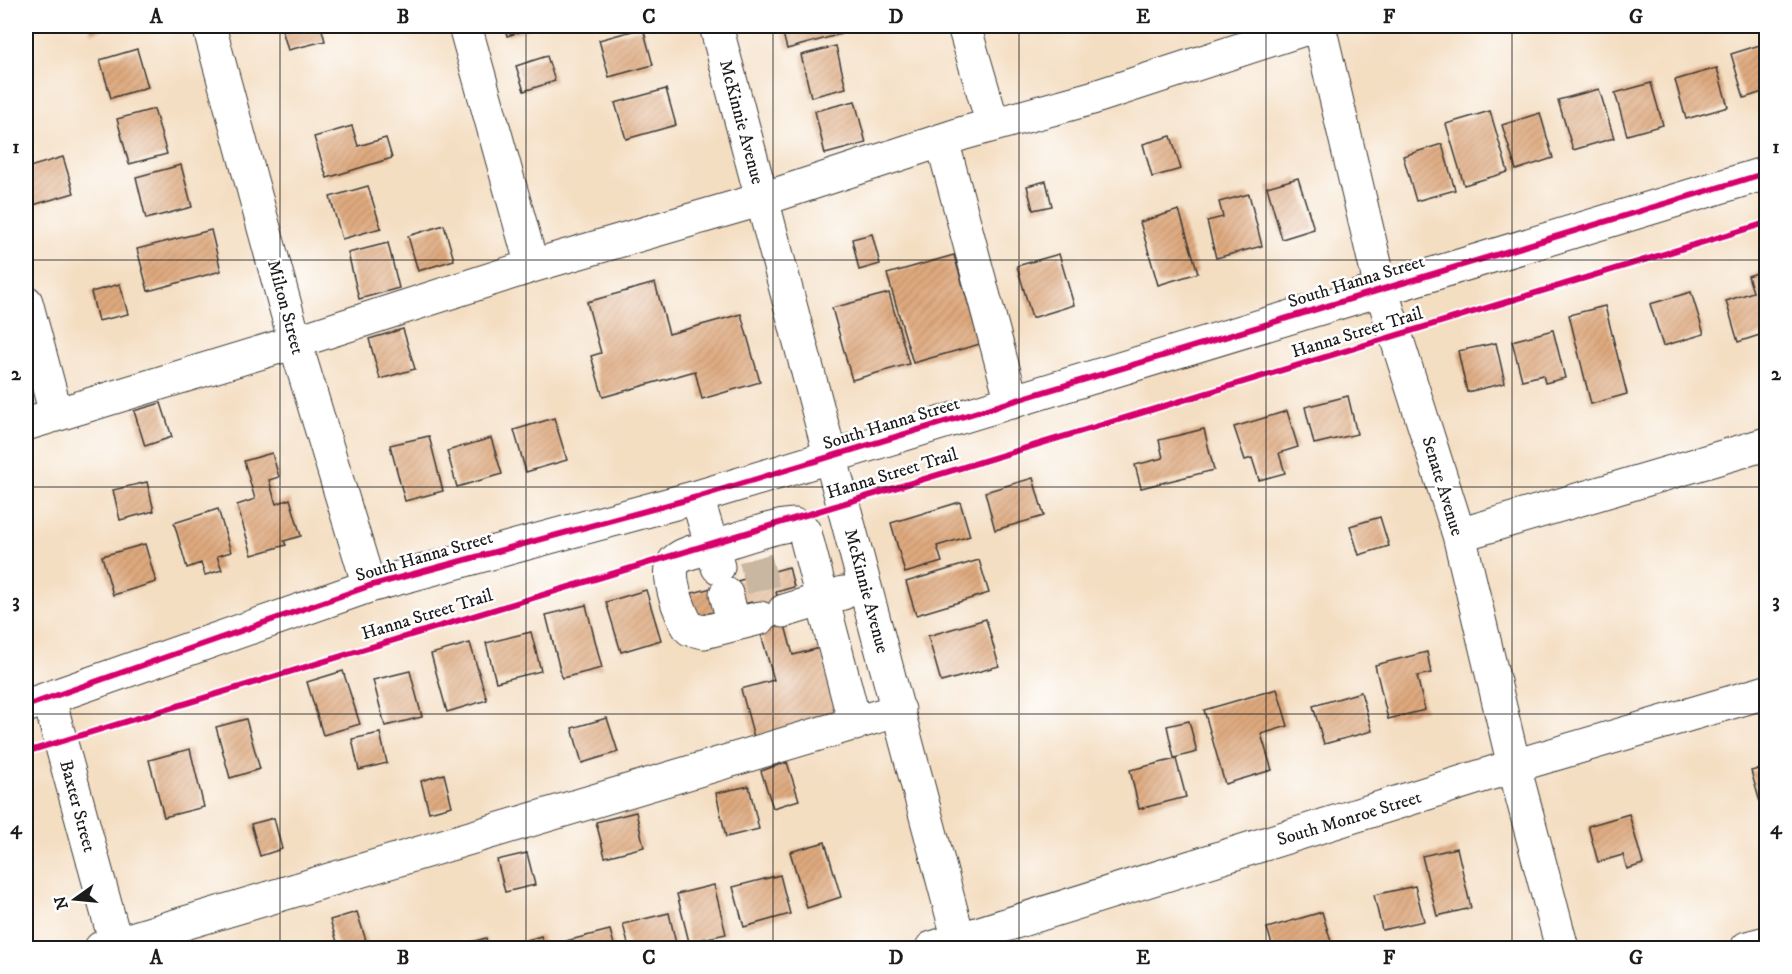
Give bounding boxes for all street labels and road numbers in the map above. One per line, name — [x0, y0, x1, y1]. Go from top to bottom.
street label: McKinnie Avenue — [714, 58, 768, 187]
street label: South Hanna Street — [1285, 251, 1427, 313]
street label: Milton Street — [262, 258, 308, 357]
street label: Hanna Street Trail — [1289, 302, 1426, 363]
street label: South Hanna Street — [820, 393, 962, 455]
street label: Senate Avenue — [1416, 434, 1468, 539]
street label: Hanna Street Trail — [824, 443, 961, 504]
street label: South Hanna Street — [353, 527, 496, 587]
street label: McKinnie Avenue — [839, 527, 893, 656]
street label: Hanna Street Trail — [359, 584, 496, 645]
street label: Baxter Street — [54, 758, 100, 855]
street label: South Monroe Street — [1275, 786, 1424, 851]

